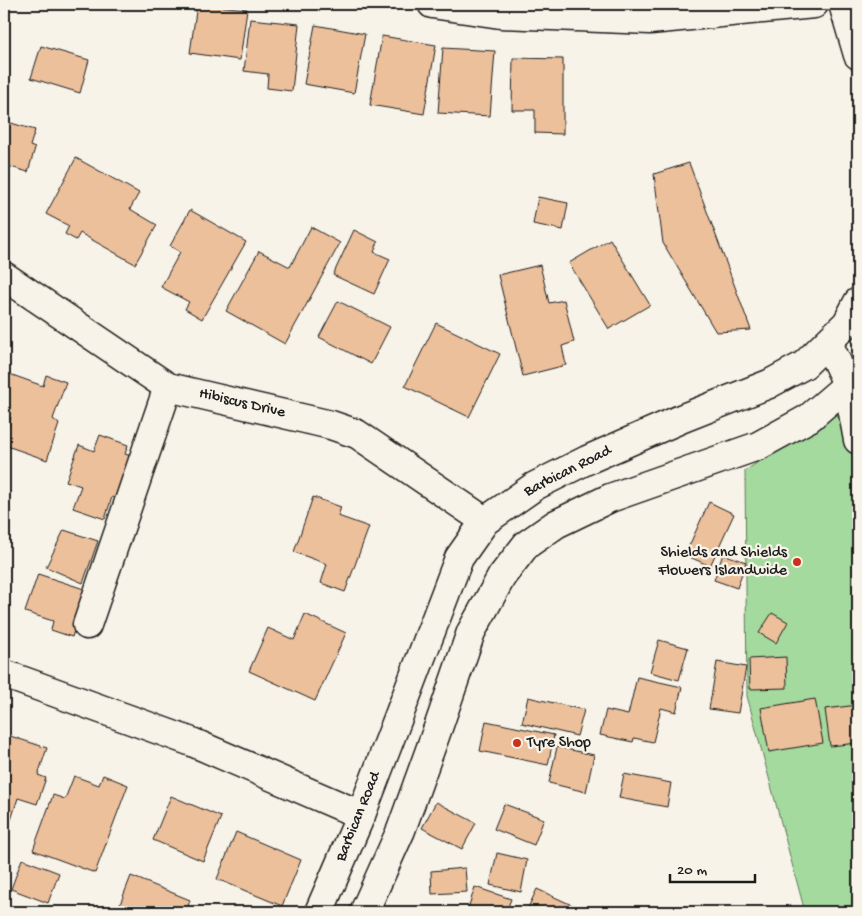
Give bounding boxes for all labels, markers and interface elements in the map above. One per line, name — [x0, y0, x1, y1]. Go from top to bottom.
street label: Hibiscus Drive — [197, 385, 288, 423]
street label: Barbican Road — [520, 441, 616, 503]
place label: Shields and Shields Flowers Islandwide — [657, 544, 788, 581]
marker: Shields and Shields Flowers Islandwide — [791, 556, 803, 568]
place label: Tyre Shop — [526, 734, 591, 753]
marker: Tyre Shop — [511, 737, 523, 749]
street label: Barbican Road — [332, 768, 386, 866]
scale bar — [670, 851, 754, 883]
text: 20 m — [677, 862, 707, 880]

